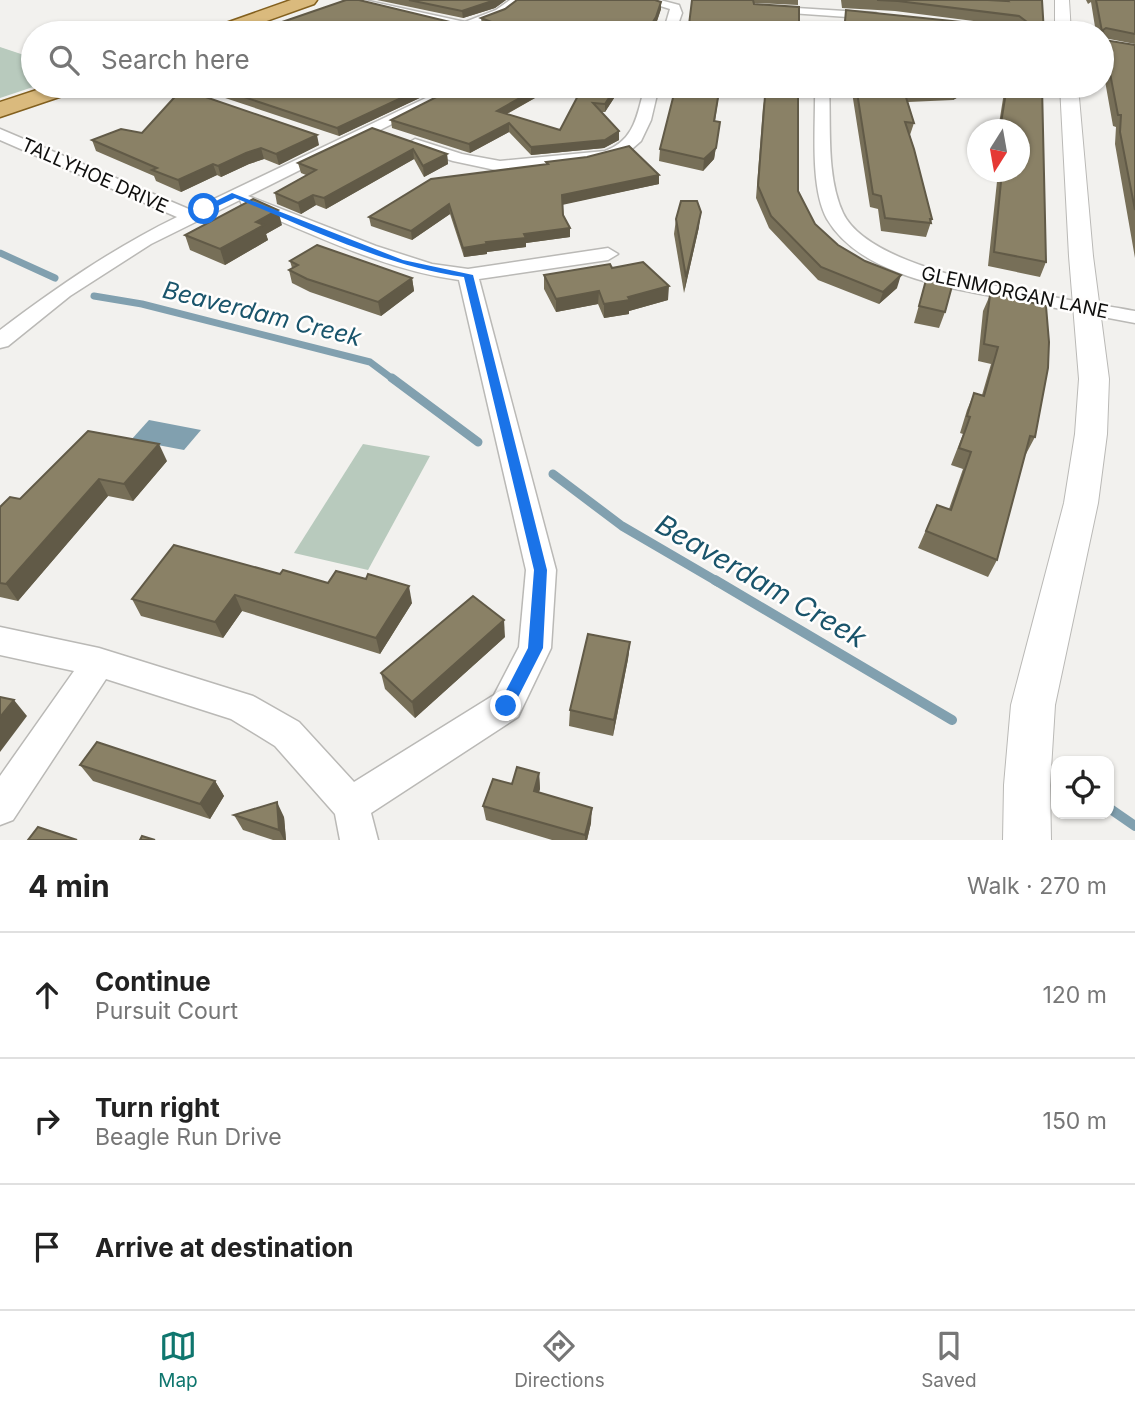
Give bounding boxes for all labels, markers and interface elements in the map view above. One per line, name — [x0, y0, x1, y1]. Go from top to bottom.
search box — [21, 21, 1114, 98]
icon: search — [45, 41, 83, 79]
text: Search here — [101, 44, 250, 75]
north arrow — [967, 119, 1030, 182]
street label: TALLYHOE DRIVE — [18, 133, 172, 218]
route start — [188, 193, 219, 224]
street label: GLENMORGAN LANE — [919, 261, 1111, 324]
water label: Beaverdam Creek — [160, 275, 365, 352]
water label: Beaverdam Creek — [650, 507, 873, 655]
route end — [490, 690, 521, 721]
map controls — [1051, 756, 1114, 819]
button: locate — [1051, 756, 1114, 819]
text: 4 min — [28, 868, 110, 904]
text: Walk · 270 m — [967, 872, 1107, 900]
text: Continue — [95, 966, 211, 997]
icon: ahead — [28, 976, 66, 1014]
text: 120 m — [1042, 981, 1107, 1009]
text: Pursuit Court — [95, 997, 238, 1025]
text: Turn right — [95, 1092, 220, 1123]
icon: right — [28, 1102, 66, 1140]
text: 150 m — [1043, 1107, 1107, 1135]
text: Beagle Run Drive — [95, 1123, 282, 1151]
icon: arrive — [28, 1228, 66, 1266]
text: Arrive at destination — [95, 1232, 354, 1263]
tab: Map — [158, 1327, 198, 1392]
tab: Directions — [514, 1327, 605, 1392]
tab: Saved — [921, 1327, 977, 1392]

